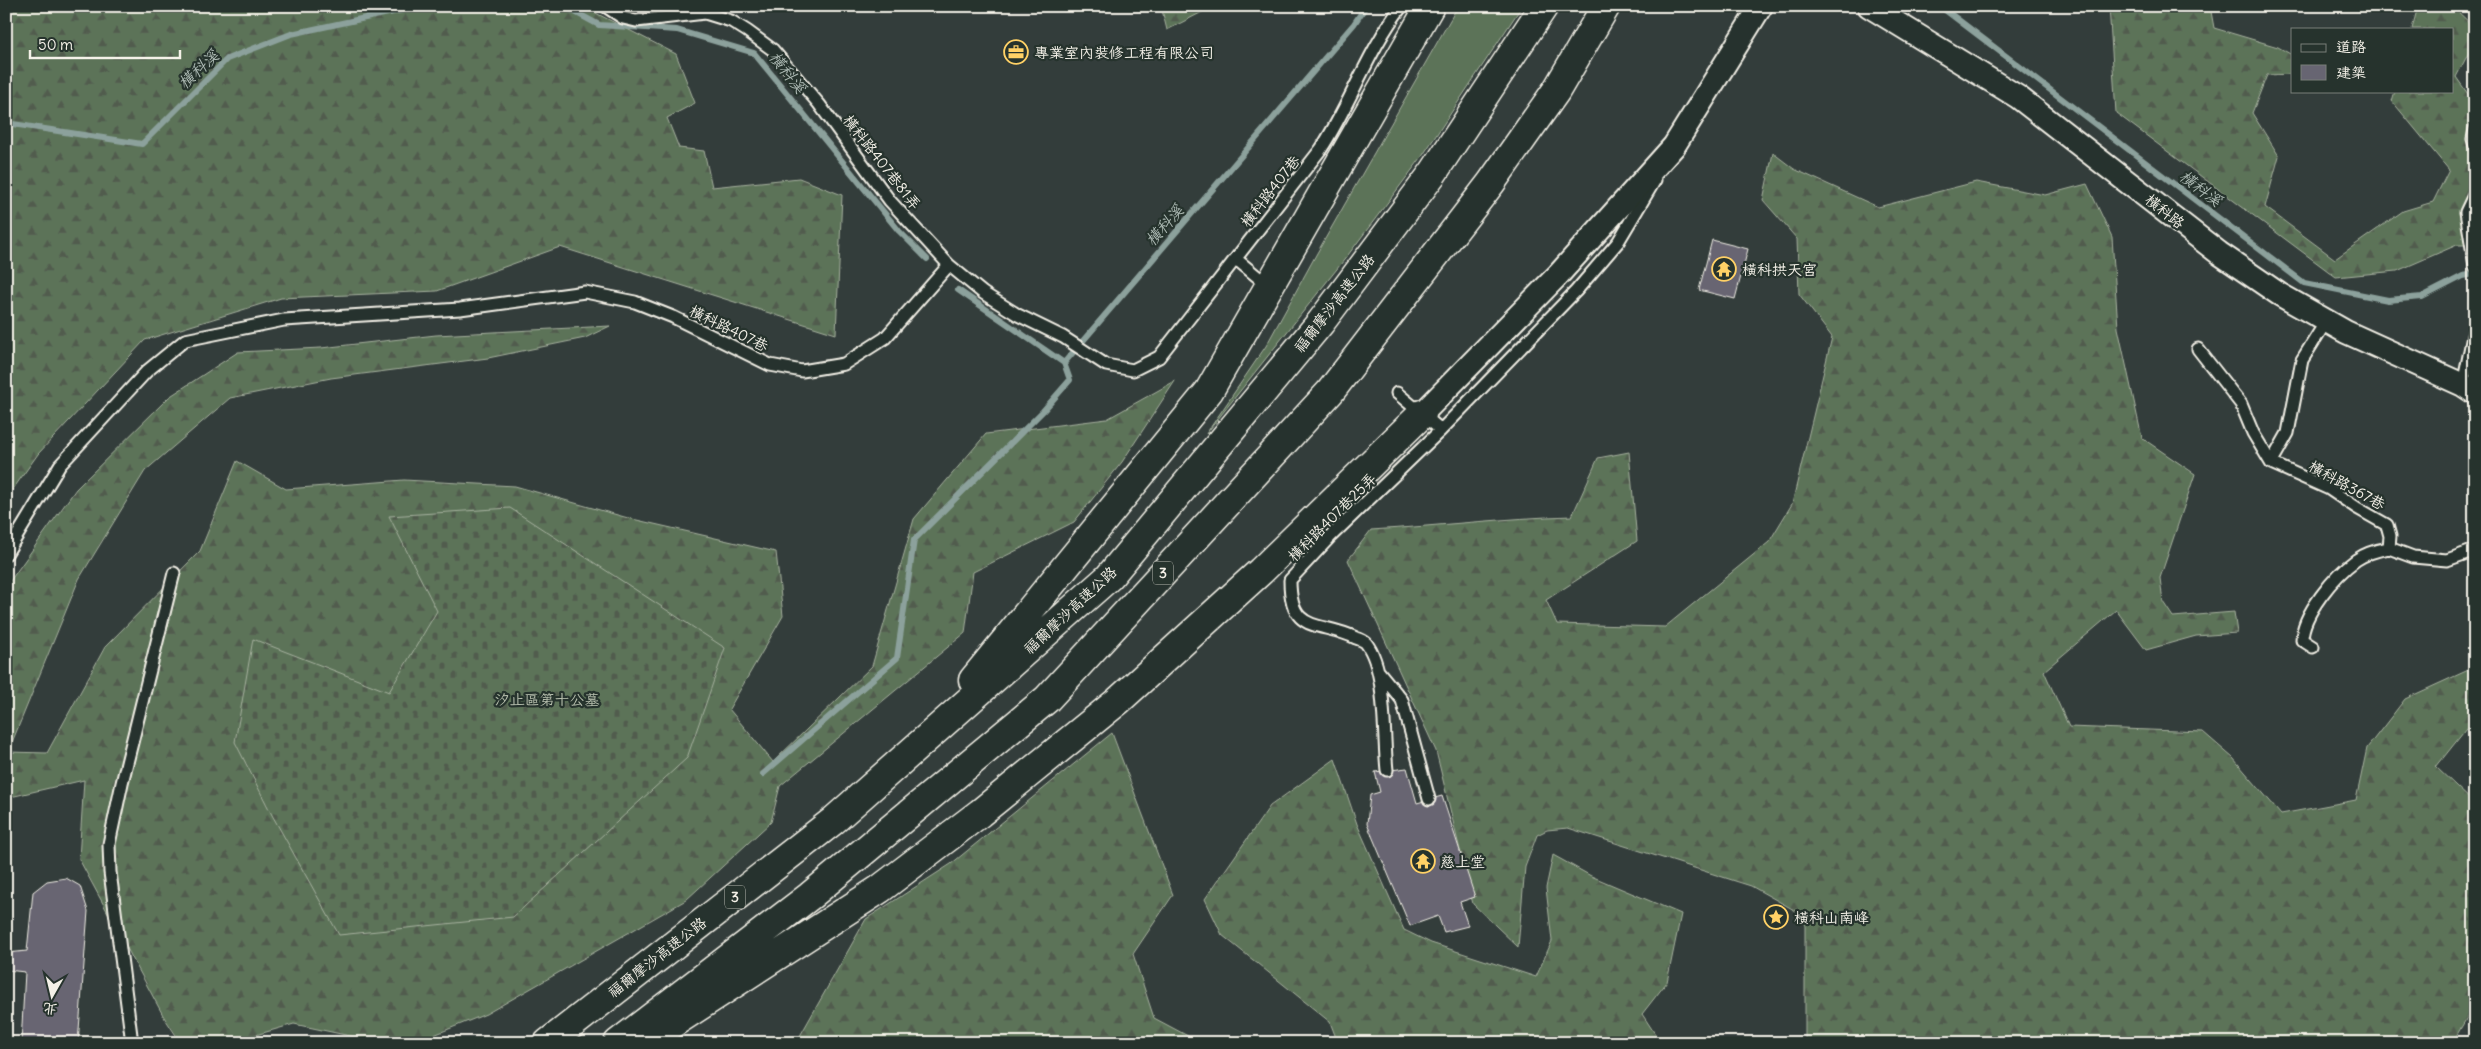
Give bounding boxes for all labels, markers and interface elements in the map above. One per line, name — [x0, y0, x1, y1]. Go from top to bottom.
scale bar — [30, 28, 180, 60]
legend — [2291, 28, 2454, 92]
text: 50 m — [38, 35, 73, 54]
text: 道路 — [2336, 37, 2366, 56]
office icon: 專業室內裝修工程有限公司 — [1003, 39, 1029, 65]
place label: 專業室內裝修工程有限公司 — [1034, 43, 1214, 62]
water label: 橫科溪 — [174, 45, 223, 93]
water label: 橫科溪 — [765, 47, 811, 98]
text: 建築 — [2336, 63, 2366, 82]
street label: 橫科路407巷81弄 — [839, 111, 925, 213]
street label: 橫科路407巷 — [1236, 151, 1304, 231]
water label: 橫科溪 — [2176, 166, 2227, 211]
street label: 橫科路 — [2141, 190, 2189, 232]
water label: 橫科溪 — [1141, 200, 1188, 250]
street label: 福爾摩沙高速公路 — [1290, 250, 1378, 356]
temple icon: 橫科拱天宮 — [1711, 256, 1737, 282]
place label: 橫科拱天宮 — [1742, 260, 1817, 279]
street label: 橫科路407巷 — [686, 301, 772, 355]
street label: 橫科路367巷 — [2305, 456, 2389, 514]
street label: 橫科路407巷25弄 — [1284, 469, 1380, 565]
street label: 福爾摩沙高速公路 — [1020, 562, 1120, 658]
road number: 3 — [1153, 562, 1173, 584]
park label: 汐止區第十公墓 — [494, 690, 600, 709]
temple icon: 慈上堂 — [1410, 848, 1436, 874]
place label: 慈上堂 — [1440, 852, 1485, 871]
road number: 3 — [725, 886, 745, 909]
place icon: 橫科山南峰 — [1763, 904, 1789, 930]
place label: 橫科山南峰 — [1794, 908, 1869, 927]
street label: 福爾摩沙高速公路 — [604, 913, 710, 1001]
north arrow — [28, 972, 78, 1022]
text: 北 — [42, 999, 58, 1019]

